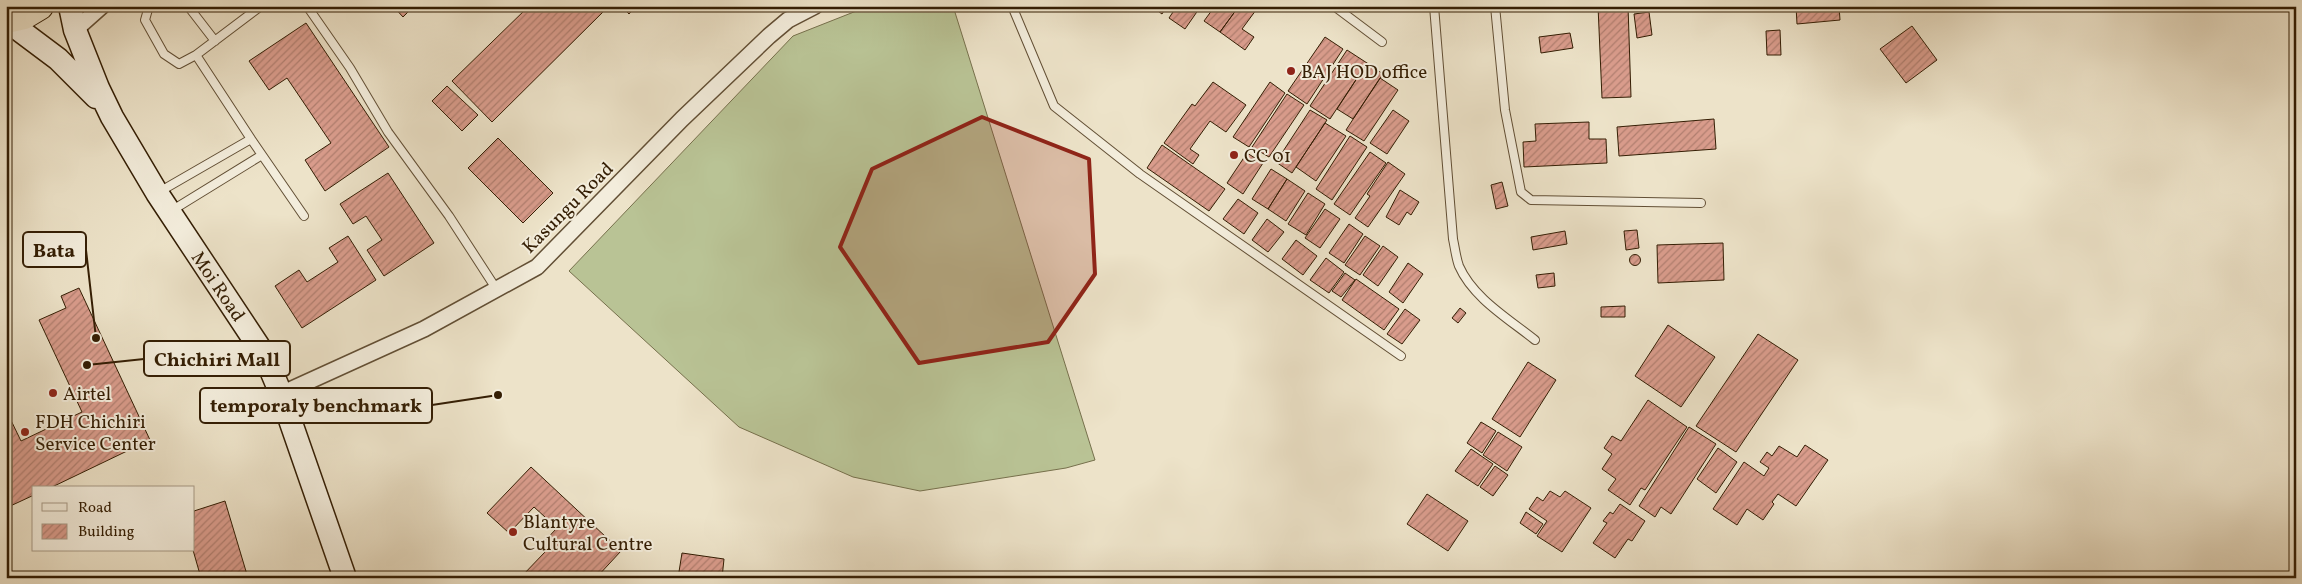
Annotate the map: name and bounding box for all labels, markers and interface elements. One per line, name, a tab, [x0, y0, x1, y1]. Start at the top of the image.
place label: BAJ HOD office	[1301, 60, 1427, 86]
marker: BAJ HOD office	[1285, 65, 1297, 77]
place label: CC 01	[1244, 144, 1291, 170]
marker: CC 01	[1228, 149, 1240, 161]
street label: Kasungu Road	[517, 157, 620, 260]
callout: Bata	[23, 232, 86, 267]
text: Bata	[33, 238, 75, 266]
street label: Moi Road	[184, 247, 250, 327]
callout: Chichiri Mall	[144, 341, 290, 376]
text: Chichiri Mall	[154, 347, 280, 375]
place label: Airtel	[63, 382, 112, 408]
marker: Airtel	[47, 387, 59, 399]
callout: temporaly benchmark	[200, 388, 432, 423]
text: temporaly benchmark	[210, 393, 422, 421]
place label: FDH Chichiri Service Center	[35, 410, 156, 458]
marker: FDH Chichiri Service Center	[19, 426, 31, 438]
legend	[32, 486, 195, 552]
text: Road	[78, 498, 112, 519]
place label: Blantyre Cultural Centre	[523, 510, 653, 558]
text: Building	[78, 522, 135, 543]
marker: Blantyre Cultural Centre	[507, 526, 519, 538]

